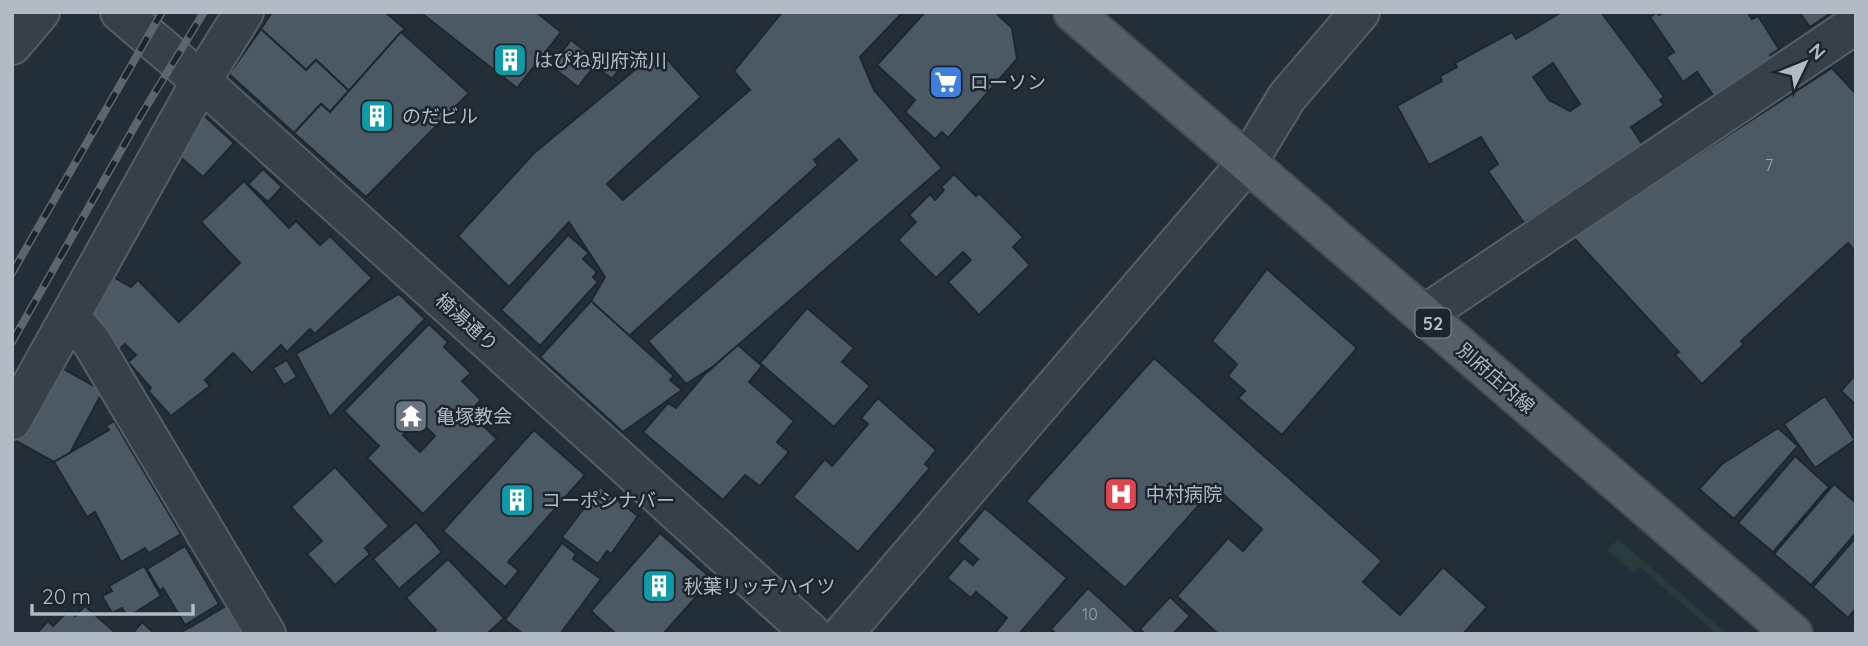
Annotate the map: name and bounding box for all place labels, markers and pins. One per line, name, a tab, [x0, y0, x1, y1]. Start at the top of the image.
building icon: はぴね別府流川	[491, 41, 529, 79]
place label: はぴね別府流川	[534, 48, 667, 72]
supermarket icon: ローソン	[927, 63, 965, 101]
place label: ローソン	[970, 70, 1046, 94]
building icon: のだビル	[358, 97, 396, 135]
place label: のだビル	[402, 104, 478, 128]
temple icon: 亀塚教会	[392, 397, 430, 435]
place label: 亀塚教会	[436, 404, 512, 428]
hospital icon: 中村病院	[1102, 475, 1140, 513]
building icon: コーポシナバー	[498, 481, 536, 519]
place label: 中村病院	[1146, 482, 1222, 506]
place label: コーポシナバー	[542, 488, 675, 512]
building icon: 秋葉リッチハイツ	[640, 567, 678, 605]
place label: 秋葉リッチハイツ	[684, 574, 836, 598]

